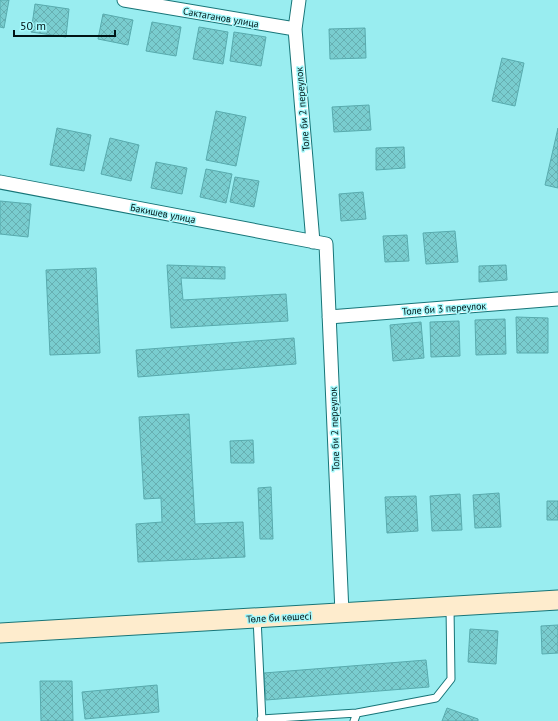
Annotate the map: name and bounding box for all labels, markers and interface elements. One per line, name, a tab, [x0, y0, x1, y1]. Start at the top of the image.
street label: Сактаганов улица	[182, 4, 260, 31]
scale bar	[14, 12, 115, 38]
text: 50 m	[20, 18, 46, 33]
street label: Толе би 2 переулок	[292, 66, 313, 152]
street label: Бакишев улица	[129, 201, 197, 226]
street label: Толе би 3 переулок	[401, 299, 487, 318]
street label: Толе би 2 переулок	[327, 386, 342, 471]
street label: Төле би көшесі	[246, 609, 312, 626]

